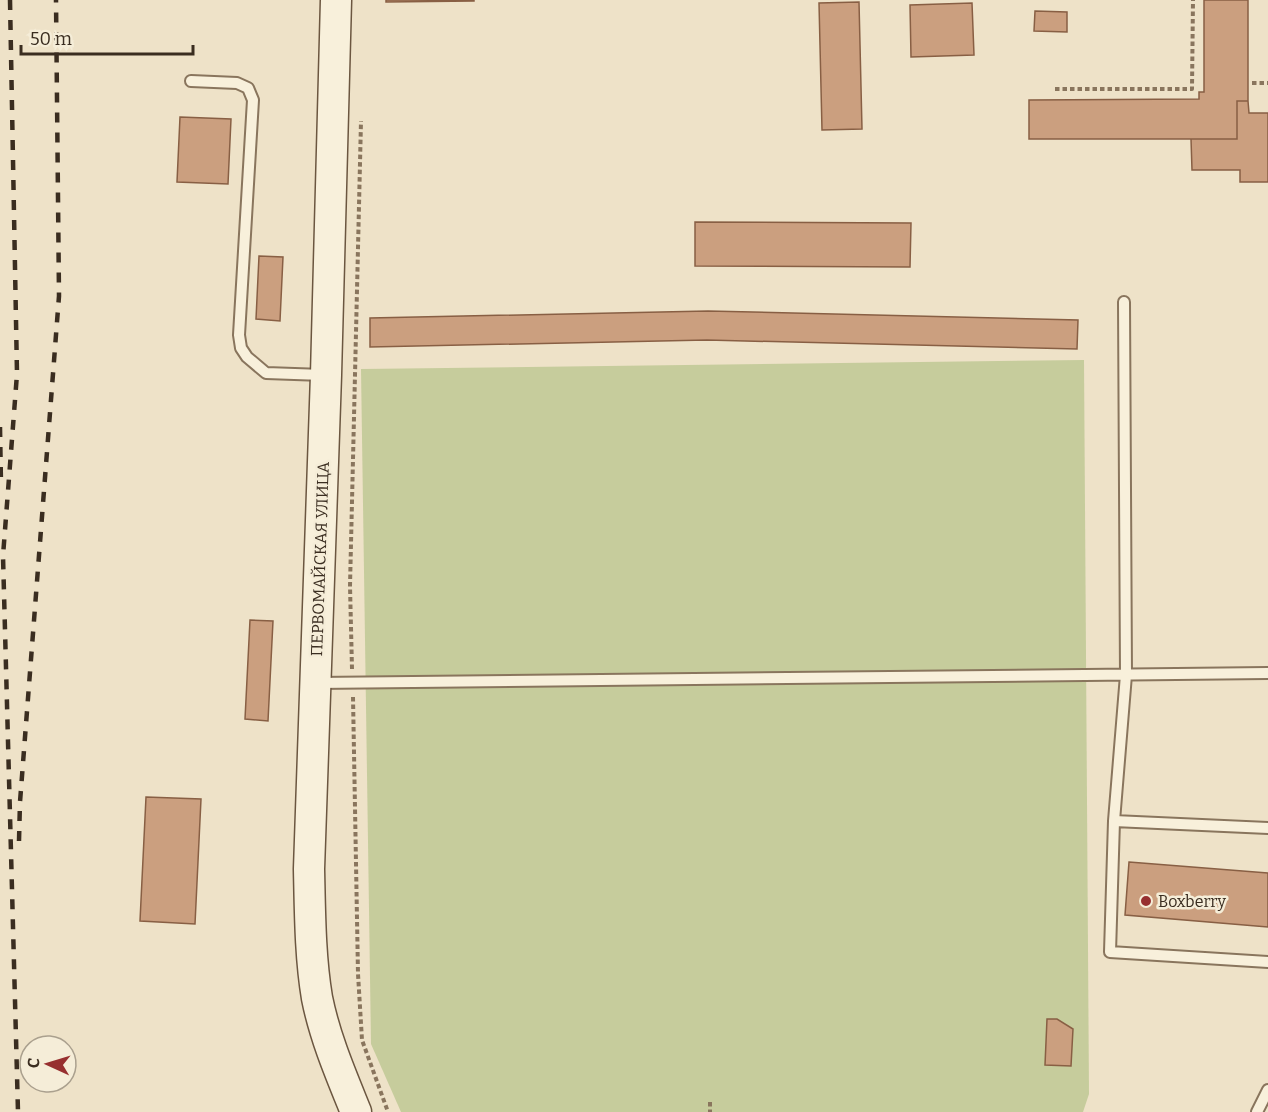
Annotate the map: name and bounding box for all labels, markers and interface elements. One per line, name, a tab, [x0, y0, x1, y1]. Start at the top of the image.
scale bar	[21, 18, 194, 56]
text: 50 m	[30, 28, 72, 50]
street label: ПЕРВОМАЙСКАЯ УЛИЦА	[306, 461, 333, 657]
place label: Boxberry	[1158, 892, 1227, 911]
marker: Boxberry	[1139, 894, 1153, 908]
north arrow	[18, 1034, 78, 1094]
text: С	[24, 1057, 43, 1069]

